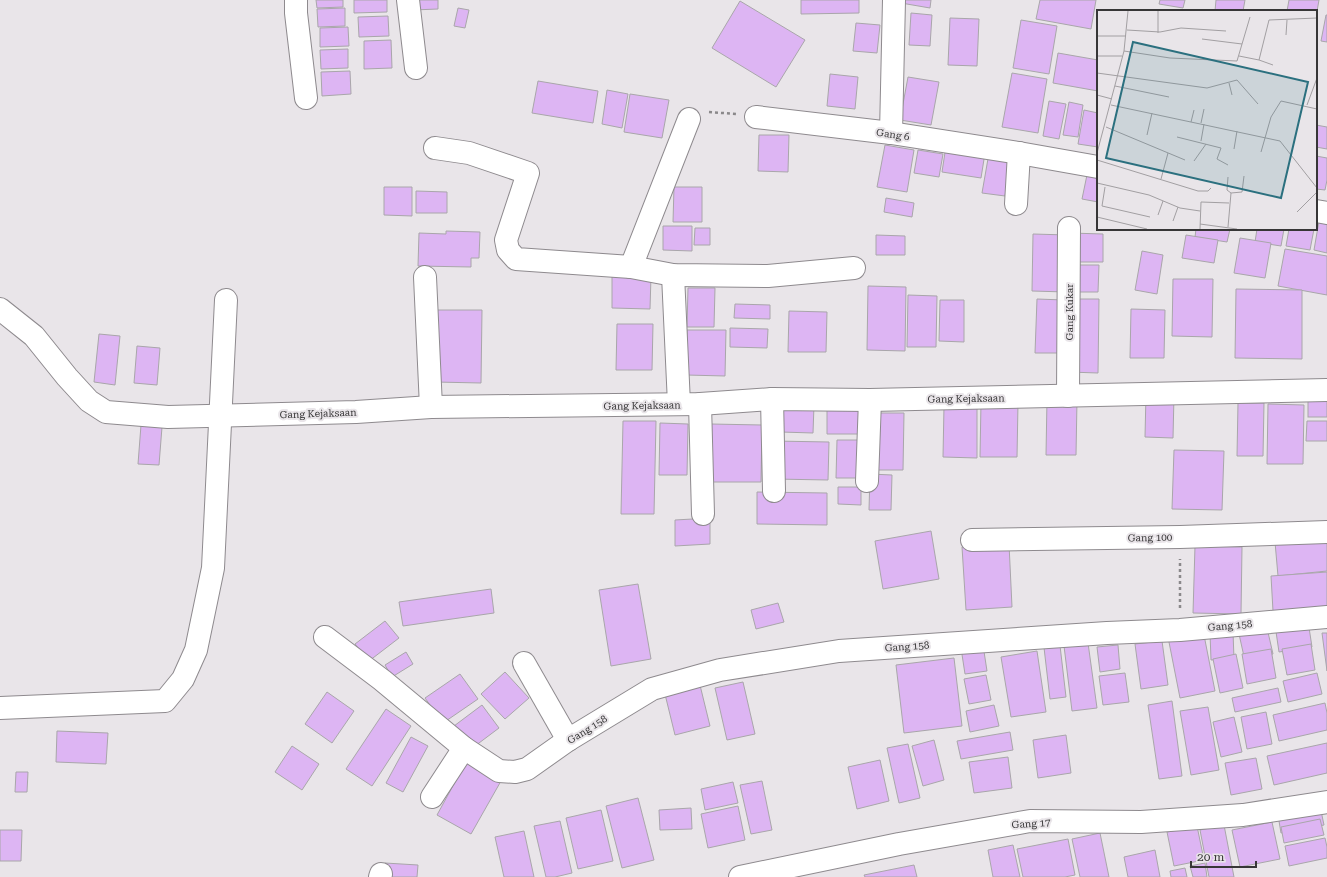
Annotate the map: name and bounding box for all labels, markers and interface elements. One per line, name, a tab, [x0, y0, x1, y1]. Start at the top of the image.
inset map	[1097, 10, 1317, 230]
street label: Gang 6	[876, 127, 911, 142]
street label: Gang Kukar	[1064, 284, 1075, 340]
street label: Gang Kejaksaan	[927, 392, 1005, 405]
street label: Gang Kejaksaan	[603, 399, 681, 412]
street label: Gang Kejaksaan	[279, 407, 357, 420]
street label: Gang 100	[1128, 532, 1173, 543]
street label: Gang 158	[1207, 618, 1253, 633]
street label: Gang 158	[884, 639, 930, 654]
street label: Gang 158	[565, 713, 610, 746]
street label: Gang 17	[1011, 817, 1051, 830]
scale bar	[1191, 843, 1256, 869]
text: 20 m	[1197, 850, 1224, 864]

